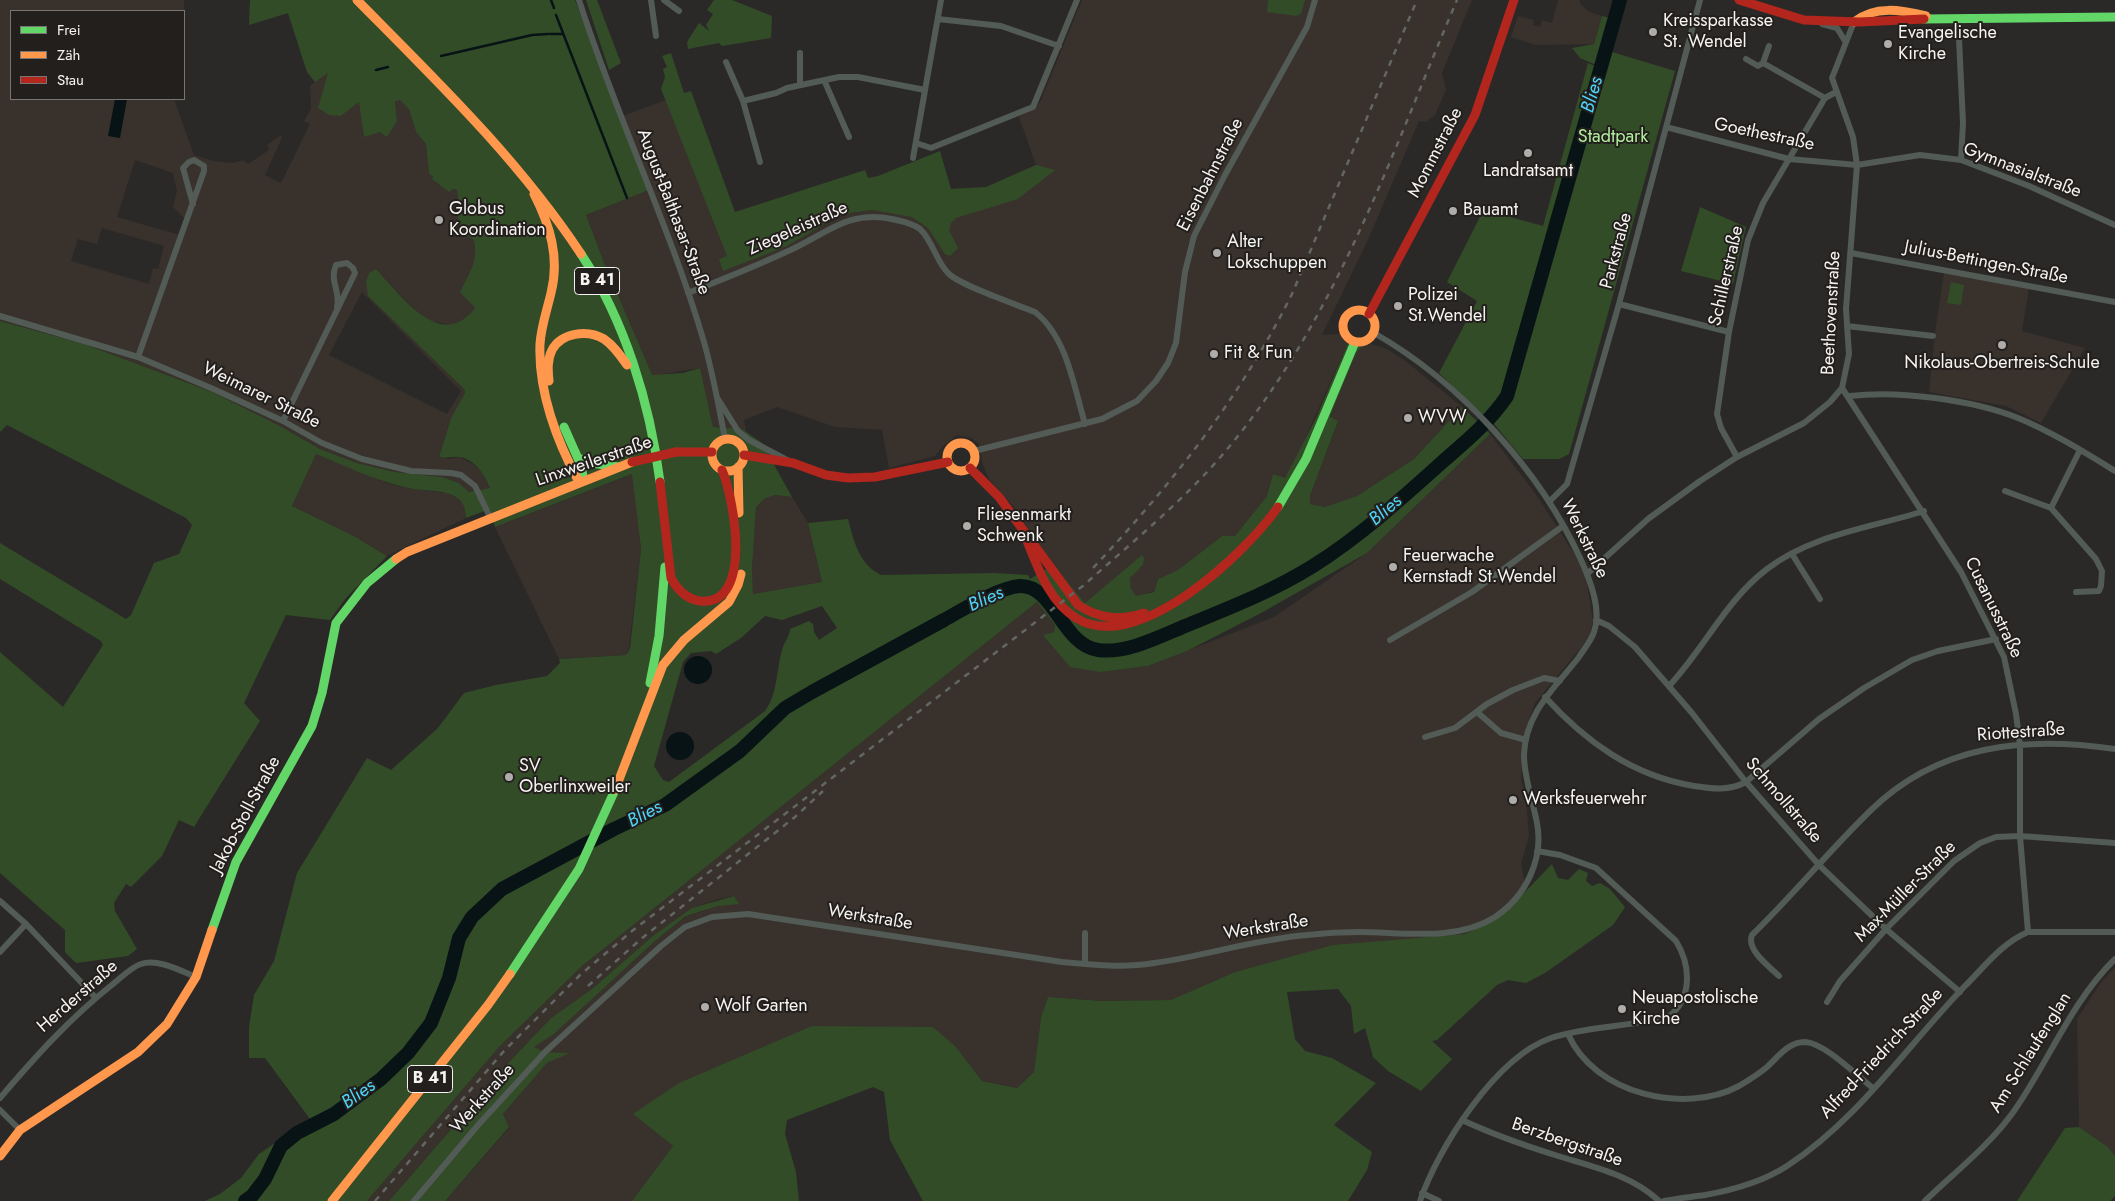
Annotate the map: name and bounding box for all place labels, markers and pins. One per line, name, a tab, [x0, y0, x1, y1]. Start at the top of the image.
place label: Kreissparkasse St. Wendel	[1663, 11, 1773, 54]
place label: Evangelische Kirche	[1898, 23, 1997, 66]
marker: Kreissparkasse St. Wendel	[1647, 26, 1659, 38]
marker: Evangelische Kirche	[1882, 38, 1894, 50]
marker: Landratsamt	[1522, 147, 1534, 159]
place label: Landratsamt	[1483, 161, 1573, 183]
place label: Globus Koordination	[449, 199, 546, 242]
place label: Bauamt	[1463, 200, 1518, 222]
marker: Bauamt	[1447, 205, 1459, 217]
marker: Globus Koordination	[433, 214, 445, 226]
place label: Alter Lokschuppen	[1227, 232, 1327, 274]
marker: Alter Lokschuppen	[1211, 247, 1223, 259]
place label: Polizei St.Wendel	[1408, 285, 1486, 328]
marker: Polizei St.Wendel	[1392, 300, 1404, 312]
marker: Nikolaus-Obertreis-Schule	[1996, 339, 2008, 351]
place label: Fit & Fun	[1224, 343, 1292, 365]
marker: Fit & Fun	[1208, 348, 1220, 360]
place label: Nikolaus-Obertreis-Schule	[1904, 353, 2100, 375]
place label: WVW	[1418, 407, 1467, 429]
marker: WVW	[1402, 412, 1414, 424]
place label: Fliesenmarkt Schwenk	[977, 505, 1071, 548]
marker: Fliesenmarkt Schwenk	[961, 520, 973, 532]
place label: Feuerwache Kernstadt St.Wendel	[1403, 546, 1556, 588]
marker: Feuerwache Kernstadt St.Wendel	[1387, 561, 1399, 573]
place label: SV Oberlinxweiler	[519, 756, 631, 799]
marker: SV Oberlinxweiler	[503, 771, 515, 783]
place label: Werksfeuerwehr	[1523, 789, 1647, 811]
marker: Werksfeuerwehr	[1507, 794, 1519, 806]
place label: Neuapostolische Kirche	[1632, 988, 1758, 1030]
place label: Wolf Garten	[715, 996, 808, 1018]
marker: Wolf Garten	[699, 1001, 711, 1013]
marker: Neuapostolische Kirche	[1616, 1003, 1628, 1015]

